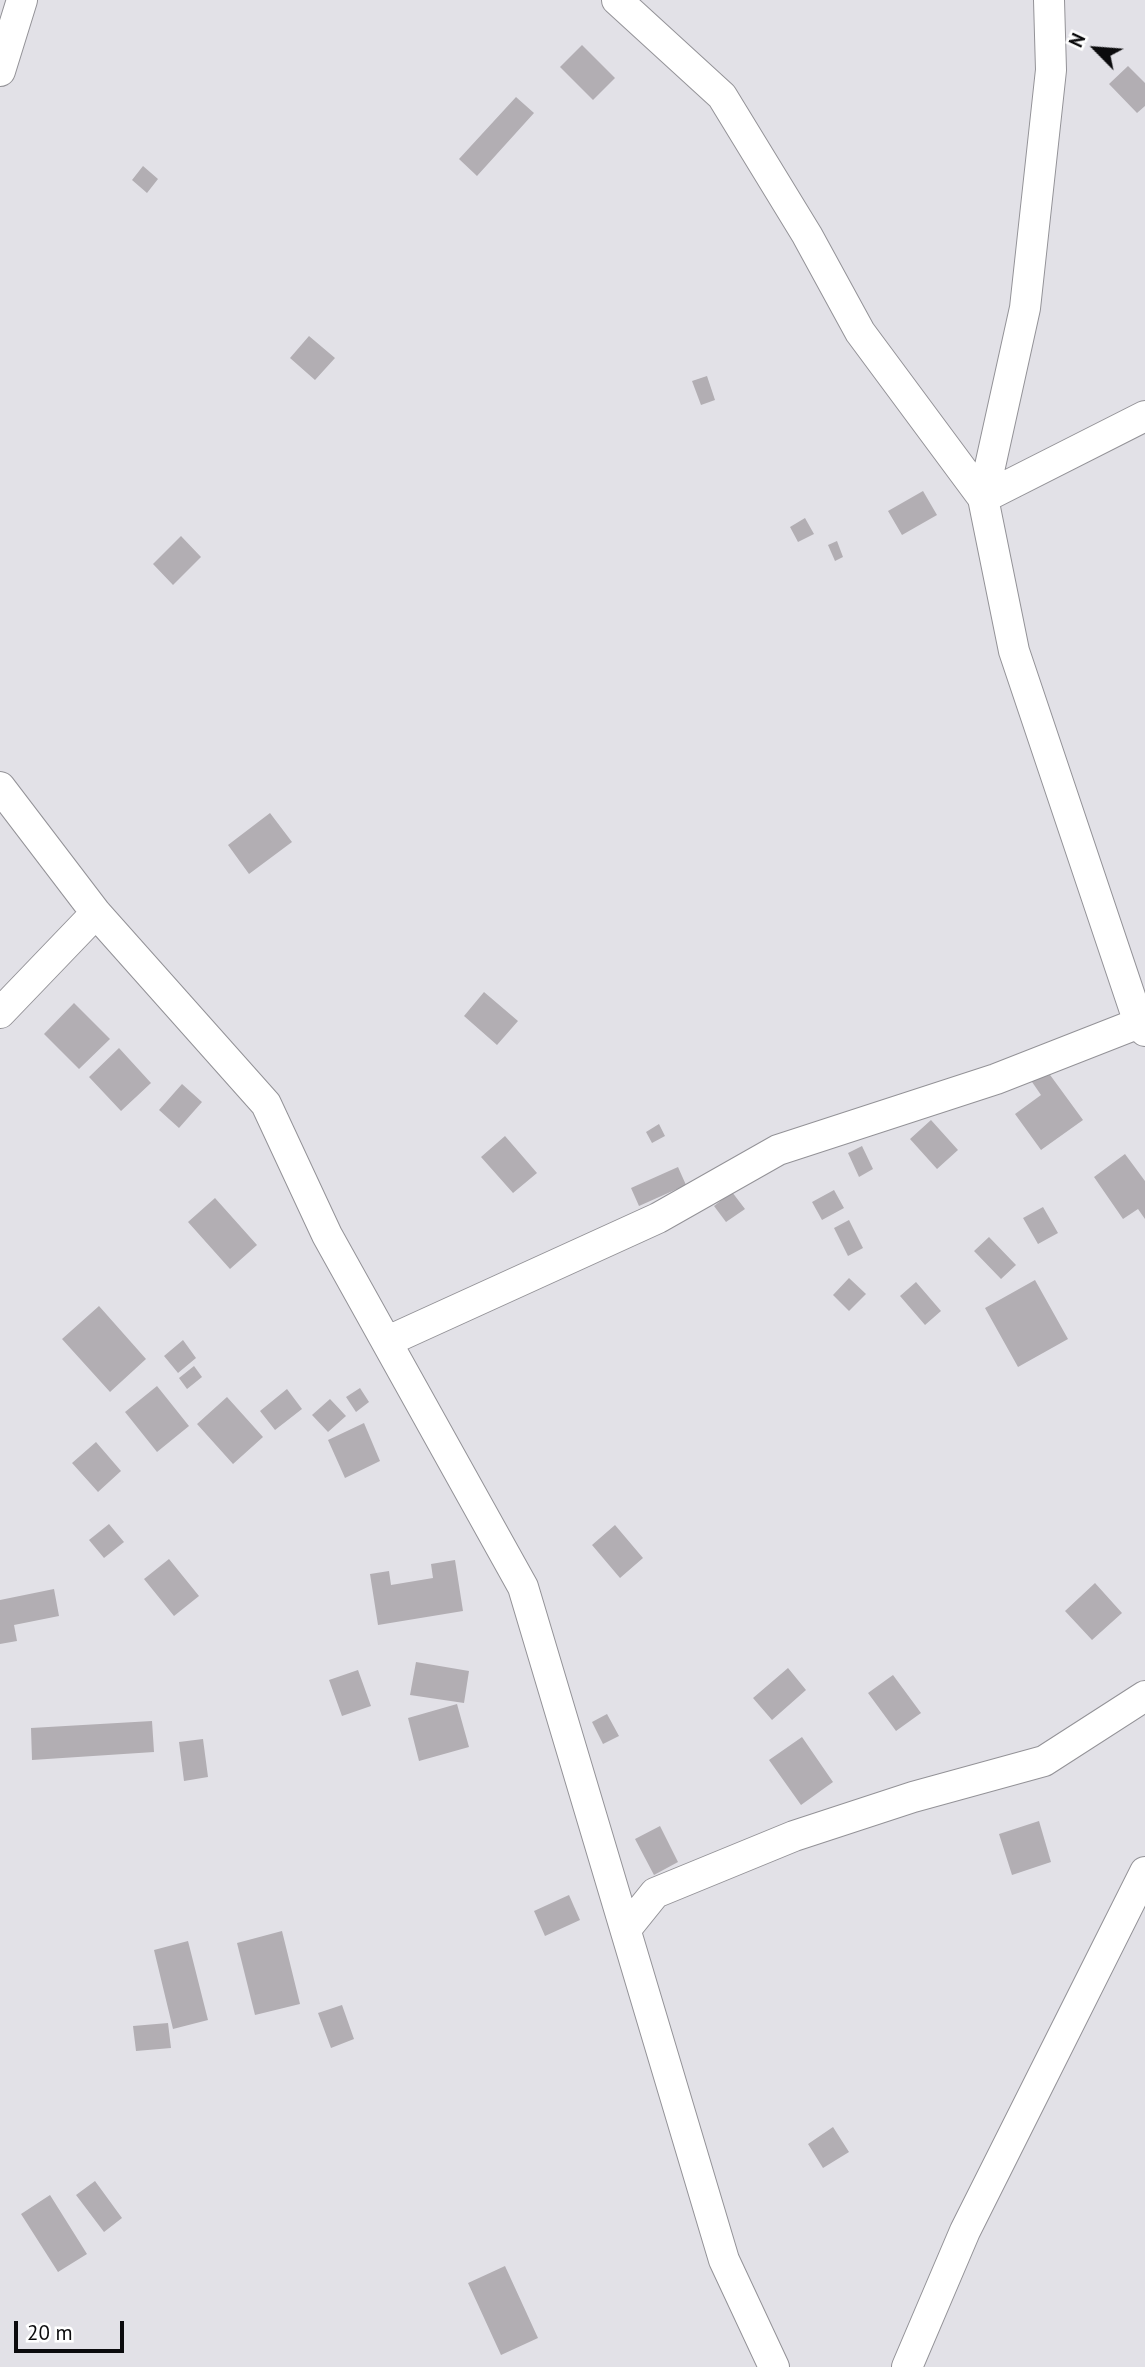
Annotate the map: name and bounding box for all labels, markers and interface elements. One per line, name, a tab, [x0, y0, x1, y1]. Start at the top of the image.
north arrow	[1061, 14, 1131, 84]
text: N	[1063, 29, 1090, 51]
scale bar	[18, 2308, 128, 2352]
text: 20 m	[27, 2319, 73, 2346]

